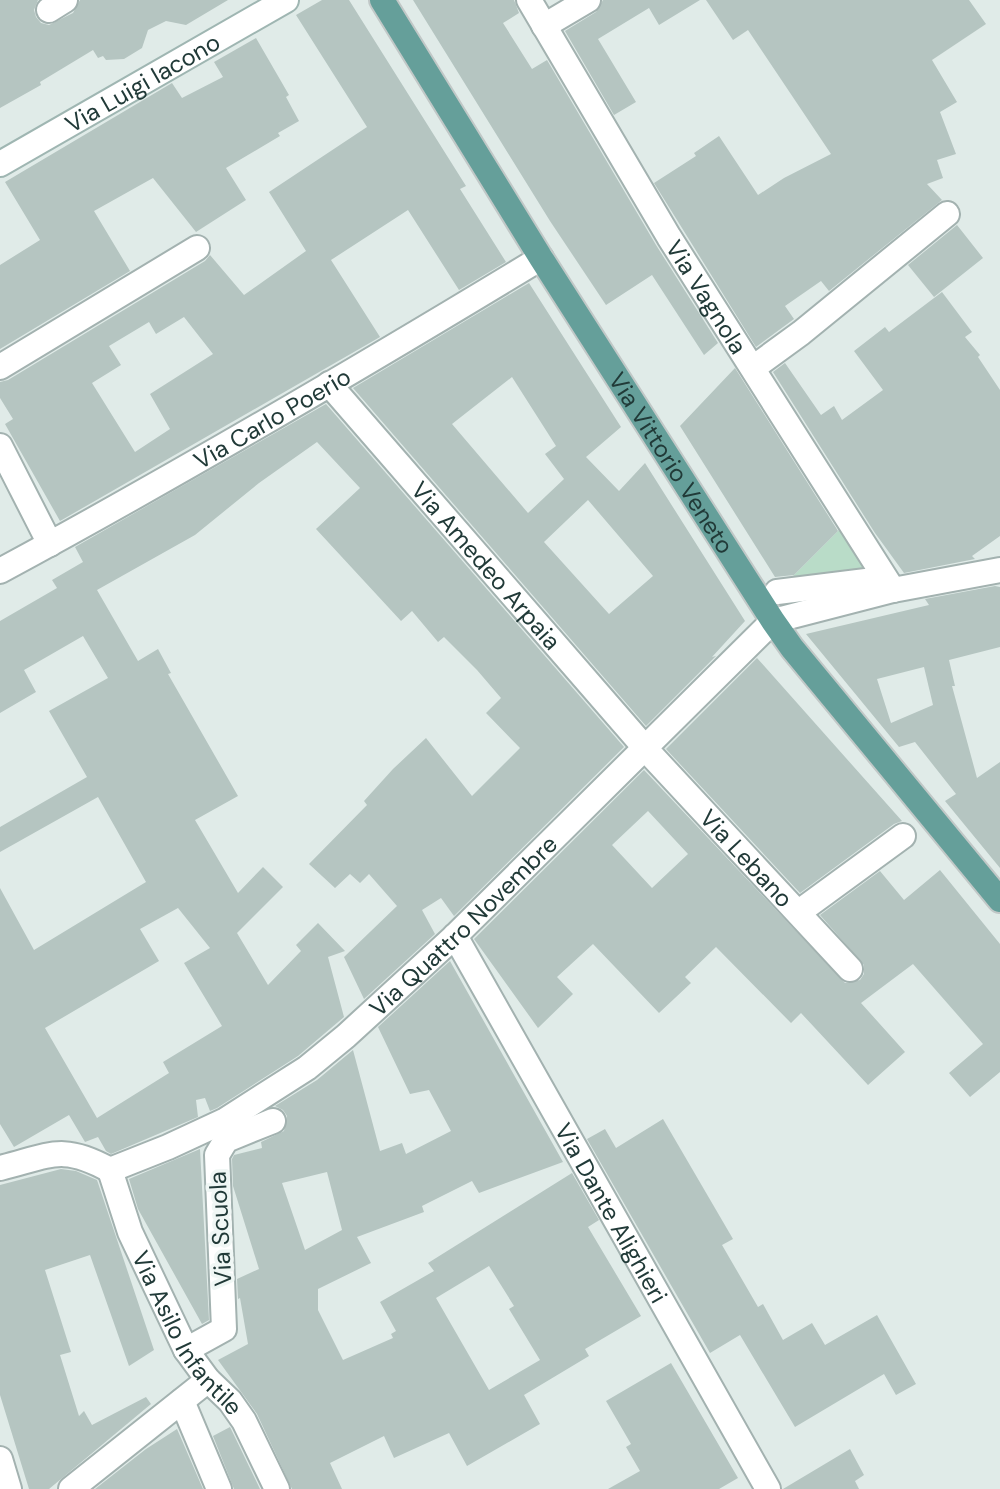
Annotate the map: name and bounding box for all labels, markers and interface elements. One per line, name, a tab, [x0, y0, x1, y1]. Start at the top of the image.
street label: Via Luigi Iacono	[59, 26, 225, 139]
street label: Via Vagnola	[659, 234, 755, 359]
street label: Via Carlo Poerio	[188, 360, 356, 476]
street label: Via Vittorio Veneto	[602, 366, 741, 559]
street label: Via Amedeo Arpaia	[405, 474, 568, 656]
street label: Via Lebano	[694, 802, 800, 914]
street label: Via Quattro Novembre	[362, 828, 564, 1023]
street label: Via Dante Alighieri	[548, 1117, 675, 1308]
street label: Via Scuola	[202, 1171, 238, 1287]
street label: Via Asilo Infantile	[126, 1245, 250, 1421]

